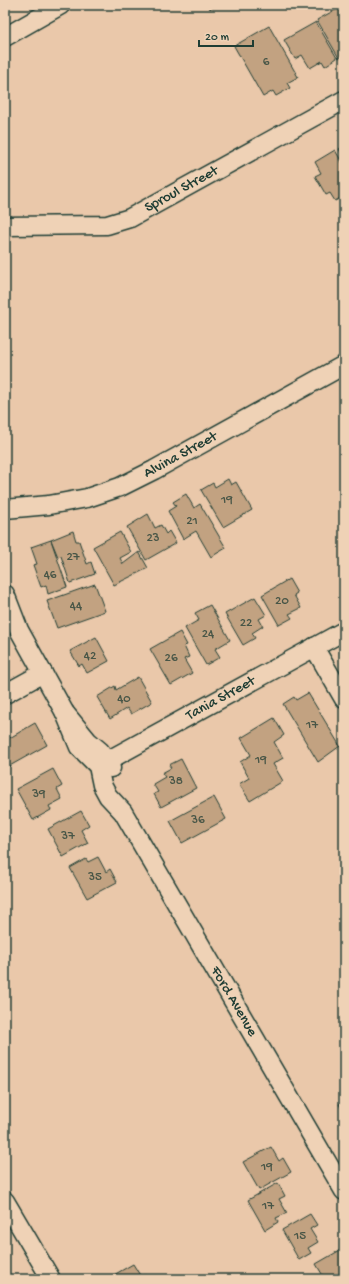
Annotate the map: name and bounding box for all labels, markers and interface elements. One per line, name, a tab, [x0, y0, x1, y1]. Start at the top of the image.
scale bar	[199, 22, 253, 48]
text: 20 m	[205, 31, 230, 45]
house number: 6	[263, 55, 270, 70]
street label: Sproul Street	[142, 161, 223, 217]
street label: Alvina Street	[141, 427, 222, 483]
house number: 19	[220, 493, 233, 508]
house number: 21	[186, 514, 198, 529]
house number: 23	[146, 531, 160, 546]
house number: 27	[66, 550, 81, 565]
house number: 46	[44, 568, 57, 583]
house number: 20	[275, 594, 289, 609]
house number: 44	[70, 599, 82, 614]
house number: 22	[240, 616, 253, 631]
house number: 24	[202, 627, 214, 642]
house number: 42	[84, 649, 97, 664]
house number: 26	[165, 651, 178, 666]
street label: Tania Street	[182, 671, 260, 725]
house number: 40	[117, 692, 131, 707]
house number: 17	[305, 718, 319, 733]
house number: 19	[254, 753, 267, 768]
house number: 38	[168, 774, 183, 789]
house number: 39	[31, 787, 46, 802]
house number: 36	[190, 813, 205, 828]
house number: 37	[60, 829, 76, 844]
house number: 35	[87, 870, 102, 885]
street label: Ford Avenue	[206, 962, 261, 1040]
house number: 19	[260, 1160, 273, 1175]
house number: 17	[261, 1199, 275, 1214]
house number: 15	[293, 1229, 306, 1244]

